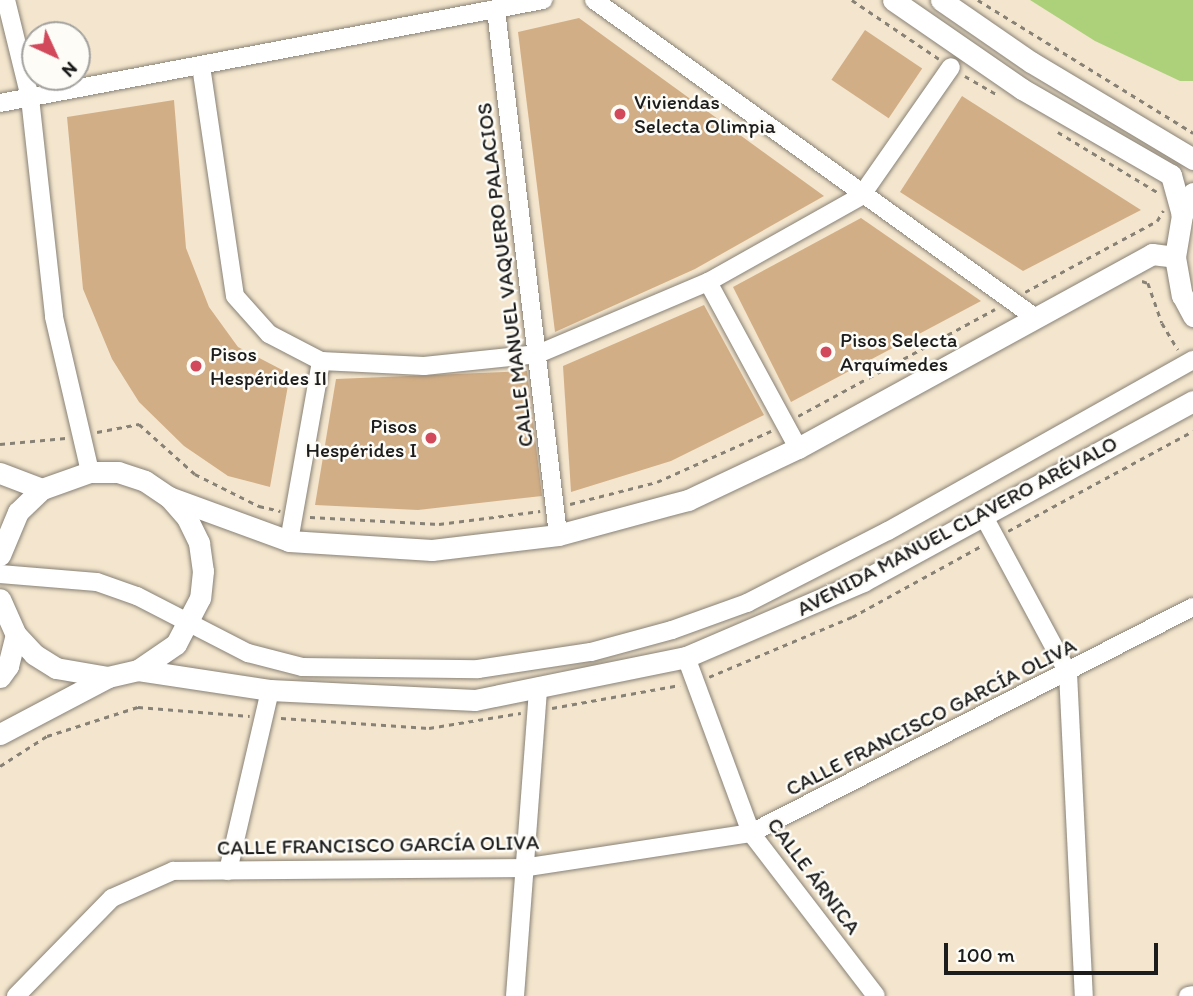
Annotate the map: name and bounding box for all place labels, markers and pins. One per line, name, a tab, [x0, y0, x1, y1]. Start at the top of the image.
place label: Viviendas Selecta Olimpia	[634, 89, 776, 139]
marker: Viviendas Selecta Olimpia	[612, 106, 628, 122]
place label: Pisos Selecta Arquímedes	[840, 327, 958, 377]
place label: Pisos Hespérides II	[210, 341, 327, 391]
marker: Pisos Selecta Arquímedes	[818, 344, 834, 360]
marker: Pisos Hespérides II	[188, 358, 204, 374]
place label: Pisos Hespérides I	[305, 413, 417, 463]
marker: Pisos Hespérides I	[423, 430, 439, 446]

